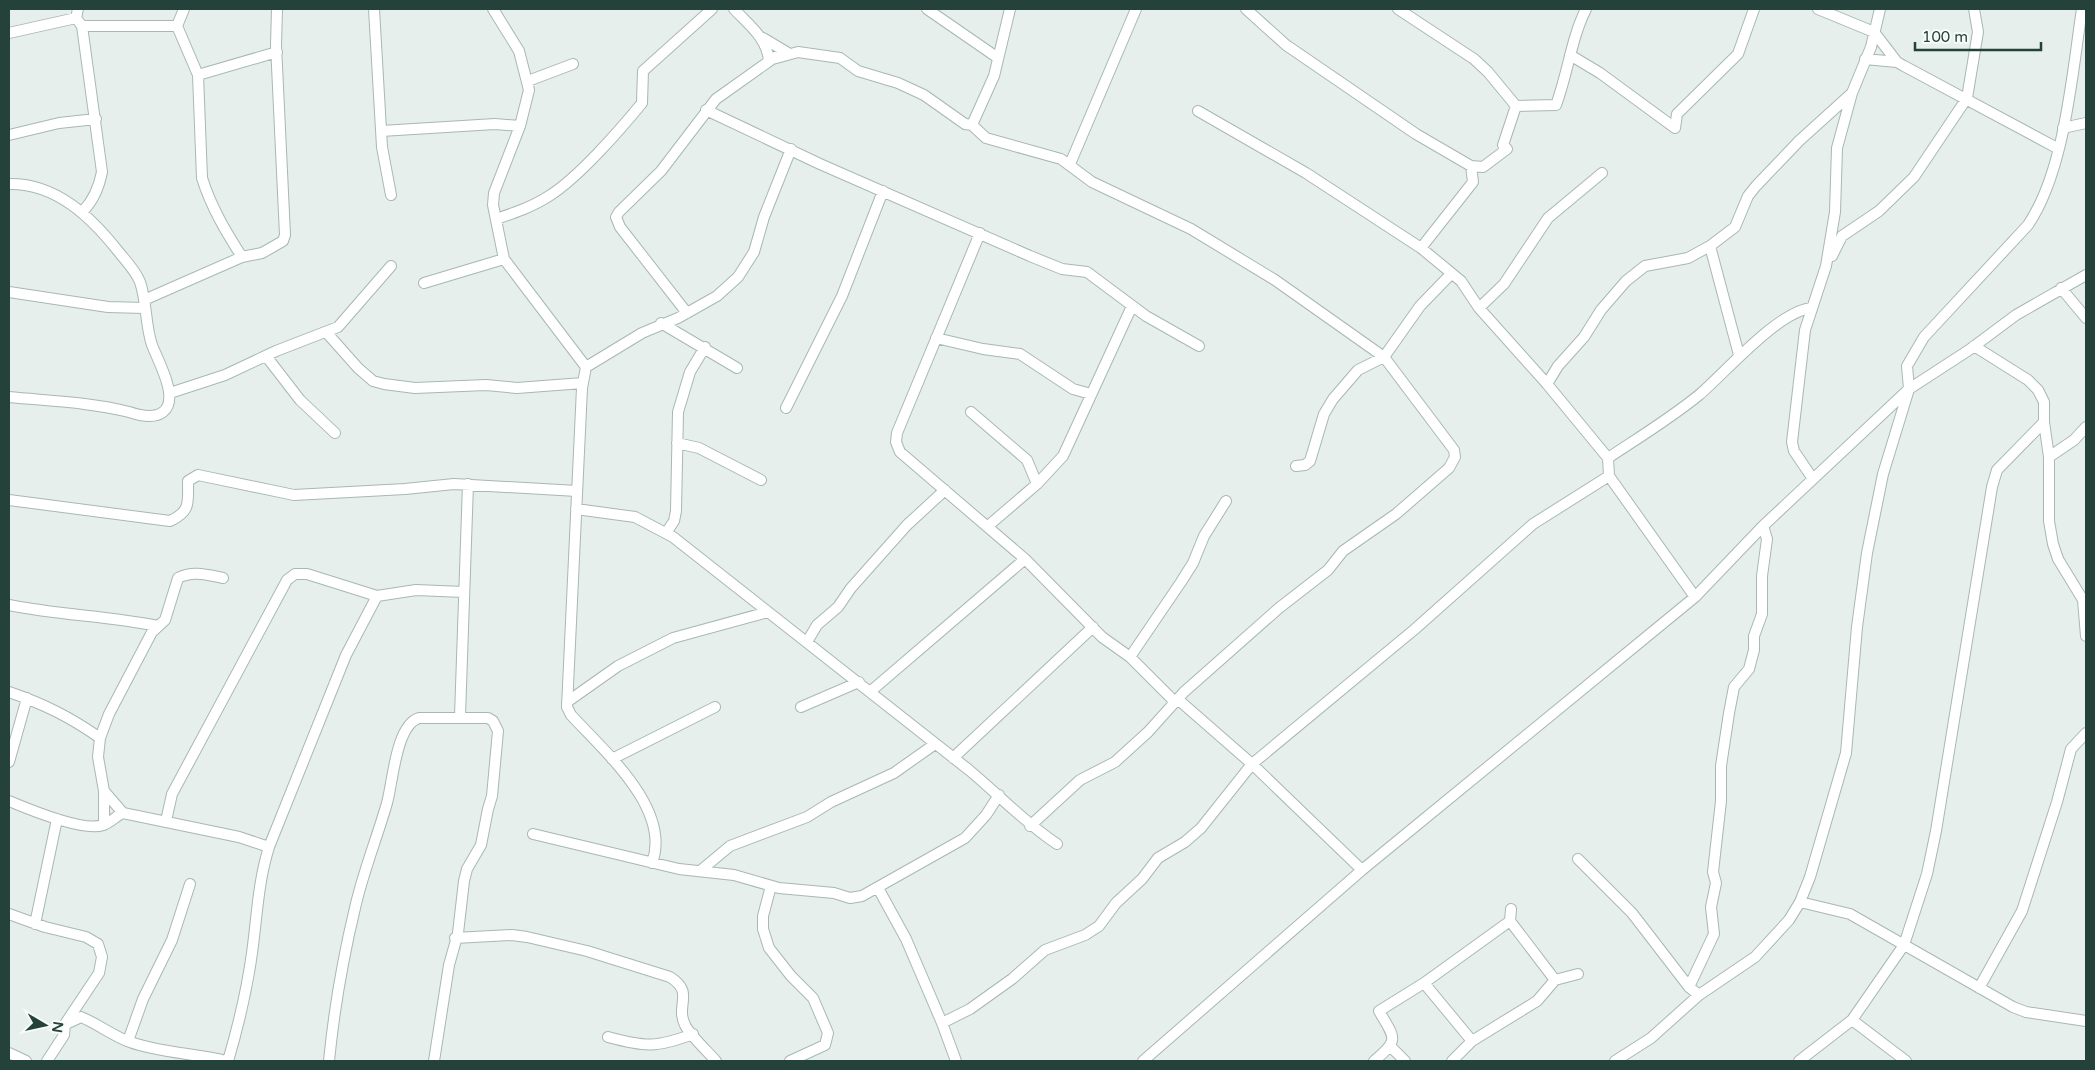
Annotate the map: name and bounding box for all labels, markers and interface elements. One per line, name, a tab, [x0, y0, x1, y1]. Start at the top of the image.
scale bar	[1915, 20, 2041, 52]
text: 100 m	[1922, 28, 1968, 46]
north arrow	[20, 1000, 70, 1050]
text: N	[48, 1020, 67, 1034]

